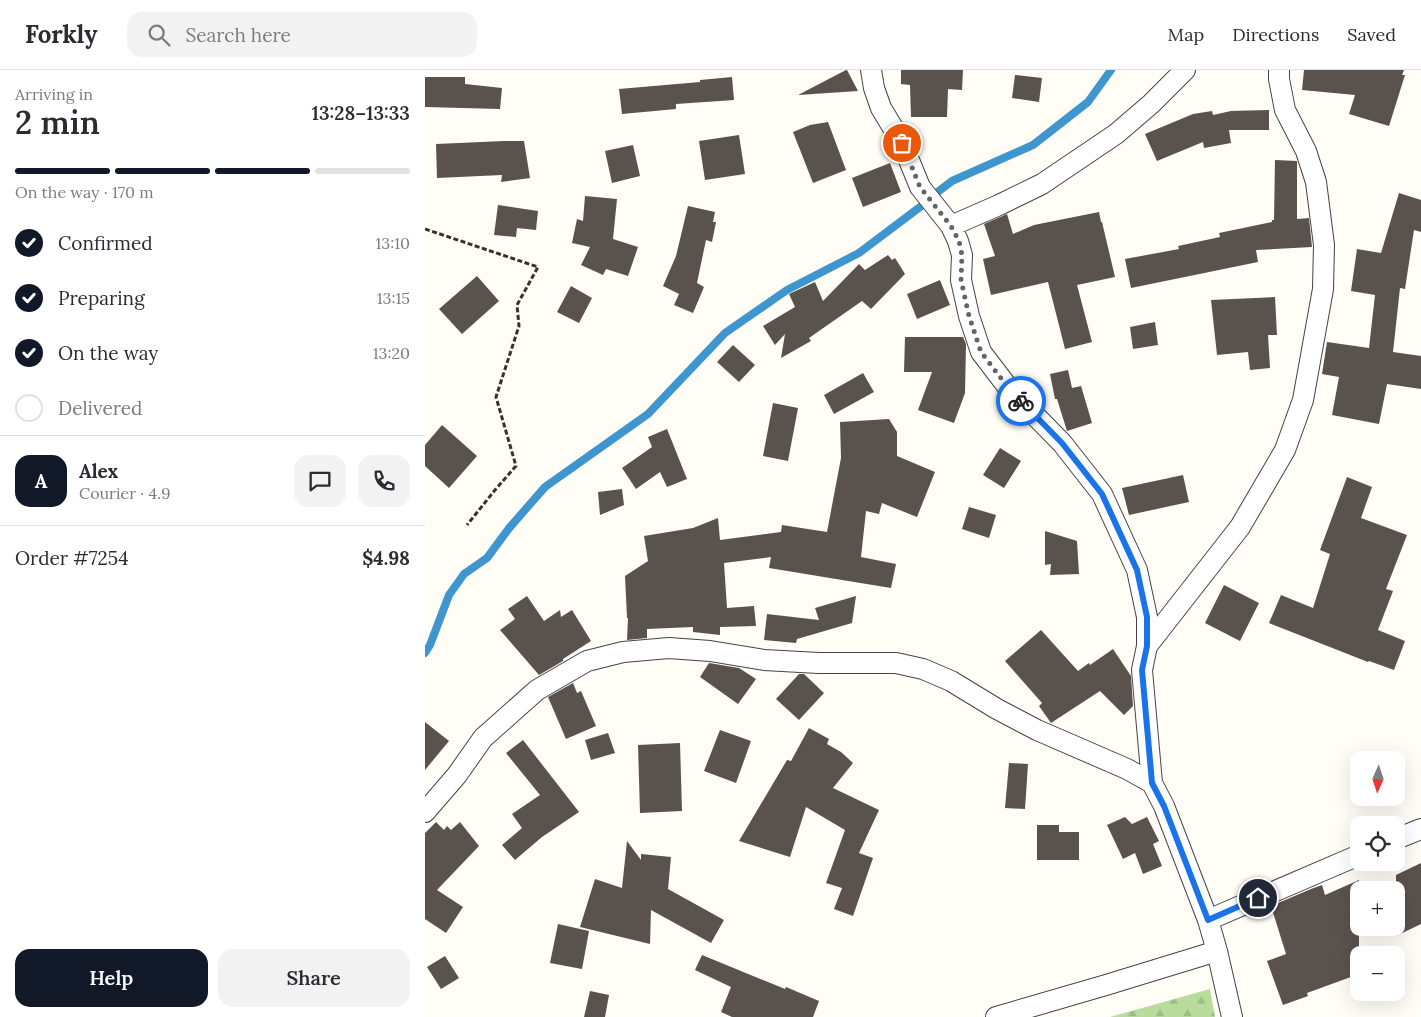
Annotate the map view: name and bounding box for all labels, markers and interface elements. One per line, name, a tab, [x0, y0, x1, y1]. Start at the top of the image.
search box	[127, 12, 477, 57]
text: Forkly	[25, 19, 97, 50]
icon: search	[145, 21, 173, 49]
text: Search here	[185, 23, 291, 47]
text: Map	[1168, 23, 1204, 46]
text: Directions	[1232, 23, 1319, 46]
text: Saved	[1347, 23, 1396, 46]
text: Arriving in	[15, 84, 93, 104]
text: 13:28–13:33	[311, 101, 410, 125]
text: 2 min	[15, 102, 100, 143]
pin	[881, 122, 923, 164]
icon: bag	[888, 129, 916, 157]
text: On the way · 170 m	[15, 182, 154, 202]
icon: check	[15, 229, 43, 257]
text: Confirmed	[58, 231, 153, 255]
text: 13:10	[376, 233, 410, 253]
icon: check	[15, 284, 43, 312]
text: Preparing	[58, 286, 145, 310]
text: 13:15	[377, 288, 410, 308]
icon: check	[15, 339, 43, 367]
text: On the way	[58, 341, 158, 365]
text: 13:20	[373, 343, 410, 363]
courier	[996, 376, 1046, 426]
icon: bike	[1007, 387, 1035, 415]
text: Delivered	[58, 396, 142, 420]
button: chat	[294, 455, 346, 507]
button: phone	[358, 455, 410, 507]
text: Alex	[79, 459, 118, 483]
text: A	[35, 469, 47, 493]
text: Courier · 4.9	[79, 483, 170, 503]
text: Order #7254	[15, 546, 128, 570]
text: $4.98	[362, 546, 410, 570]
north arrow	[1350, 751, 1405, 806]
map controls	[1350, 751, 1405, 1001]
button: locate	[1350, 816, 1405, 871]
pin	[1237, 877, 1279, 919]
button: +	[1350, 881, 1405, 936]
icon: home	[1244, 884, 1272, 912]
button: −	[1350, 946, 1405, 1001]
button: Help	[15, 949, 208, 1007]
button: Share	[218, 949, 410, 1007]

